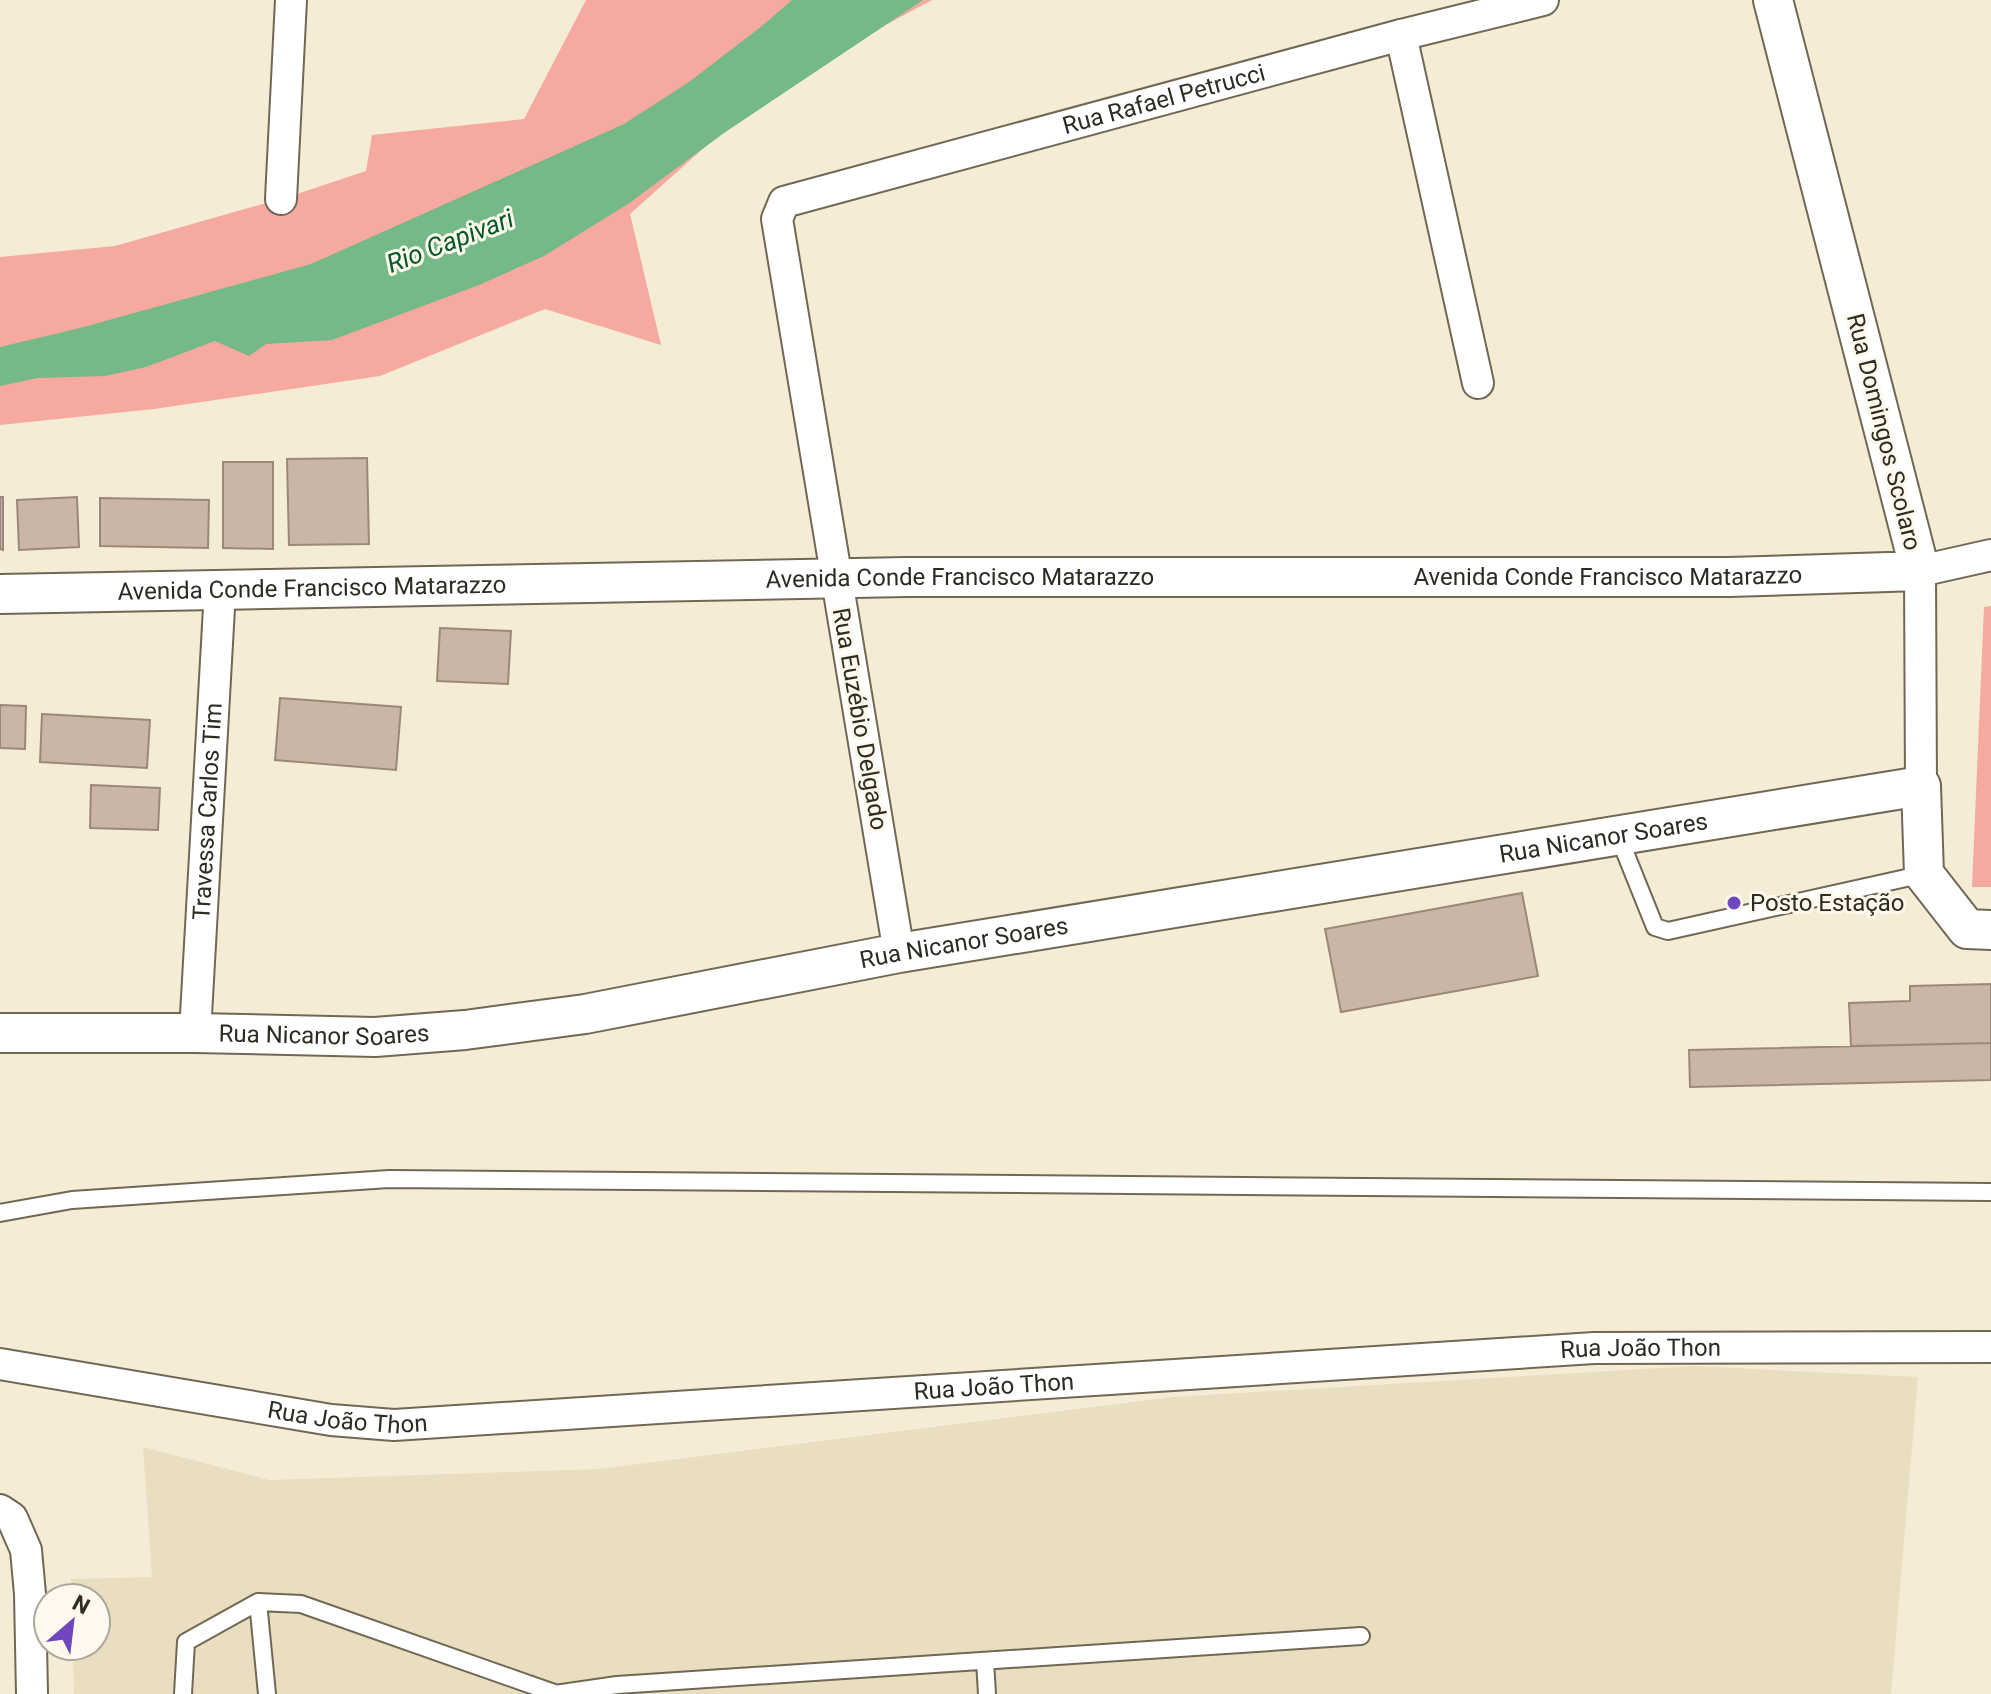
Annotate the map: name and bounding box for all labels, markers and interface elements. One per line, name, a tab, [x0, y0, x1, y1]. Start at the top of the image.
street label: Rua Rafael Petrucci	[1059, 58, 1268, 140]
water label: Rio Capivari	[382, 203, 518, 279]
street label: Rua Domingos Scolaro	[1841, 311, 1927, 553]
street label: Avenida Conde Francisco Matarazzo	[1413, 561, 1803, 591]
street label: Avenida Conde Francisco Matarazzo	[765, 563, 1154, 594]
street label: Avenida Conde Francisco Matarazzo	[117, 571, 507, 606]
street label: Rua Euzébio Delgado	[827, 606, 893, 832]
street label: Travessa Carlos Tim	[187, 702, 228, 921]
street label: Rua Nicanor Soares	[1497, 807, 1710, 869]
place label: Posto Estação	[1750, 889, 1905, 917]
marker: Posto Estação	[1725, 894, 1743, 912]
street label: Rua Nicanor Soares	[857, 912, 1070, 974]
street label: Rua Nicanor Soares	[218, 1019, 430, 1051]
street label: Rua João Thon	[1559, 1334, 1721, 1364]
street label: Rua João Thon	[913, 1367, 1075, 1406]
street label: Rua João Thon	[265, 1396, 428, 1439]
north arrow	[32, 1582, 112, 1662]
text: N	[68, 1590, 94, 1619]

